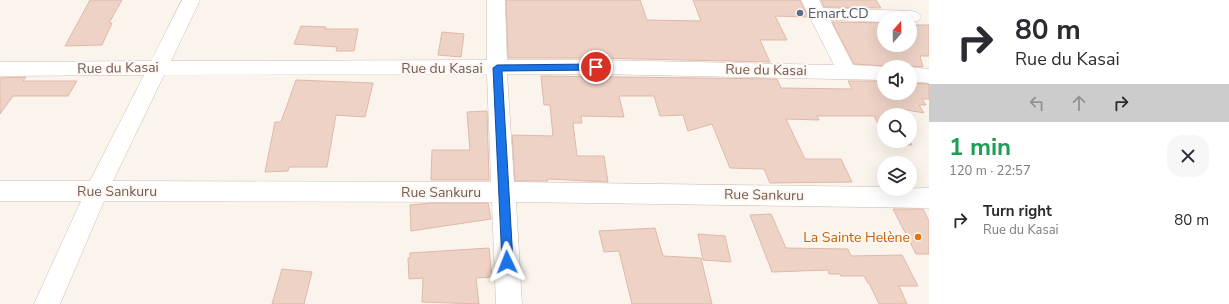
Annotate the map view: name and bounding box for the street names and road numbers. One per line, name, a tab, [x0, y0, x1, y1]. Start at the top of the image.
street label: Rue du Kasai	[77, 58, 159, 78]
street label: Rue du Kasai	[401, 59, 483, 78]
street label: Rue du Kasai	[725, 60, 807, 80]
street label: Rue Sankuru	[77, 182, 157, 201]
street label: Rue Sankuru	[401, 183, 481, 202]
street label: Rue Sankuru	[724, 185, 804, 205]

